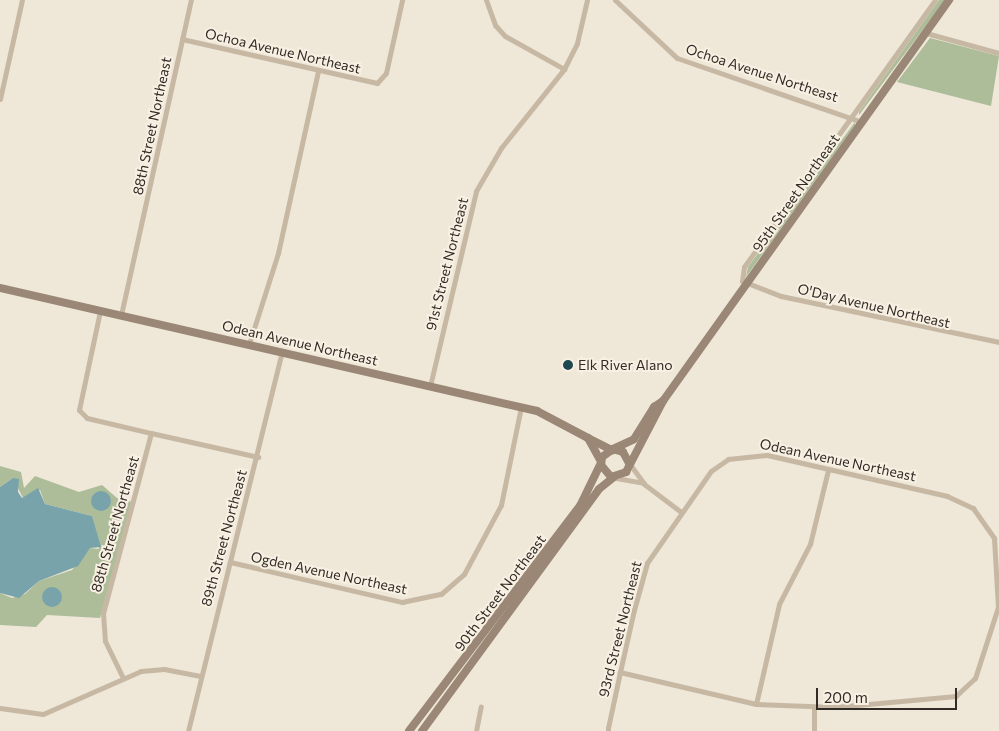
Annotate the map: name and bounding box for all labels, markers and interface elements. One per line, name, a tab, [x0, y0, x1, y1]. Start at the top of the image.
street label: Ochoa Avenue Northeast	[204, 25, 362, 77]
street label: Ochoa Avenue Northeast	[684, 40, 840, 106]
street label: 88th Street Northeast	[129, 55, 175, 197]
street label: 95th Street Northeast	[749, 131, 843, 255]
street label: 91st Street Northeast	[422, 196, 472, 332]
street label: O'Day Avenue Northeast	[796, 280, 952, 332]
street label: Odean Avenue Northeast	[220, 317, 380, 369]
place label: Elk River Alano	[578, 357, 673, 373]
marker: Elk River Alano	[562, 359, 574, 371]
street label: Odean Avenue Northeast	[758, 435, 918, 485]
street label: 88th Street Northeast	[88, 454, 142, 594]
street label: 89th Street Northeast	[198, 468, 250, 608]
street label: 90th Street Northeast	[451, 531, 549, 655]
street label: Ogden Avenue Northeast	[249, 548, 409, 598]
street label: 93rd Street Northeast	[595, 559, 645, 699]
scale bar	[819, 678, 960, 710]
text: 200 m	[824, 688, 868, 706]

